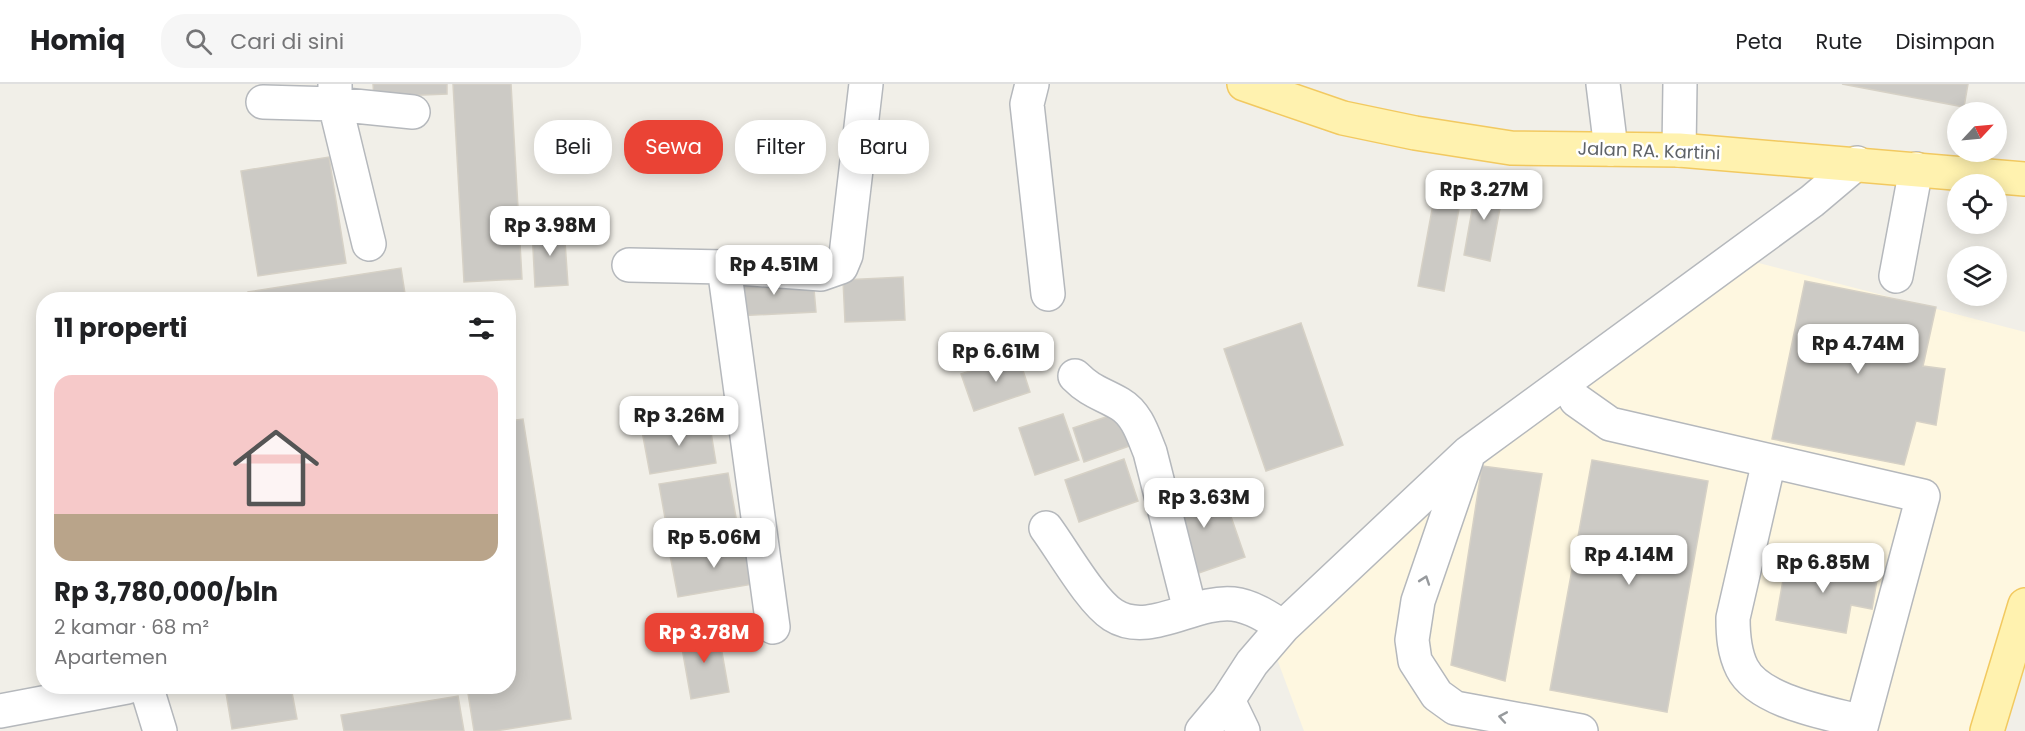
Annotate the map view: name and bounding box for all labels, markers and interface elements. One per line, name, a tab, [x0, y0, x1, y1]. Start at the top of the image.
search box	[161, 14, 581, 68]
text: Homiq	[30, 21, 125, 60]
icon: search	[182, 25, 215, 58]
text: Cari di sini	[230, 26, 344, 57]
text: Peta	[1735, 27, 1783, 56]
text: Rute	[1816, 27, 1862, 56]
text: Disimpan	[1895, 27, 1995, 56]
north arrow	[1947, 102, 2007, 162]
map controls	[1947, 102, 2007, 306]
chip: Beli	[534, 120, 612, 174]
chip: Sewa	[624, 120, 723, 174]
chip: Filter	[735, 120, 826, 174]
chip: Baru	[838, 120, 929, 174]
street label: Jalan RA. Kartini	[1577, 136, 1721, 165]
pin: Rp 3.27M	[1422, 170, 1546, 221]
button: locate	[1947, 174, 2007, 234]
text: Rp 3.27M	[1439, 175, 1529, 203]
pin: Rp 3.98M	[488, 206, 612, 257]
text: Rp 3.98M	[504, 211, 596, 239]
pin: Rp 4.51M	[712, 245, 836, 296]
button: layers	[1947, 246, 2007, 306]
text: Rp 4.51M	[730, 250, 818, 278]
text: 11 properti	[54, 310, 187, 346]
icon: filters	[465, 312, 498, 345]
pin: Rp 4.74M	[1796, 324, 1920, 375]
text: Rp 4.74M	[1812, 329, 1904, 357]
pin: Rp 6.61M	[934, 332, 1058, 383]
text: Rp 6.61M	[952, 337, 1040, 365]
pin: Rp 3.26M	[617, 396, 741, 447]
text: Rp 3.26M	[633, 401, 725, 429]
icon: home	[222, 414, 330, 522]
pin: Rp 3.63M	[1142, 478, 1266, 529]
text: Rp 3.63M	[1158, 483, 1250, 511]
pin: Rp 5.06M	[652, 518, 776, 569]
text: Rp 5.06M	[667, 523, 761, 551]
pin: Rp 4.14M	[1567, 535, 1691, 586]
text: Rp 4.14M	[1584, 540, 1674, 568]
pin: Rp 6.85M	[1761, 543, 1885, 594]
text: Rp 6.85M	[1776, 548, 1870, 576]
text: Rp 3,780,000/bln	[54, 574, 278, 610]
one-way arrow	[1418, 575, 1430, 586]
text: 2 kamar · 68 m²	[54, 613, 209, 641]
pin: Rp 3.78M	[642, 613, 766, 664]
text: Rp 3.78M	[659, 618, 749, 646]
text: Apartemen	[54, 643, 167, 671]
one-way arrow	[1499, 711, 1508, 723]

